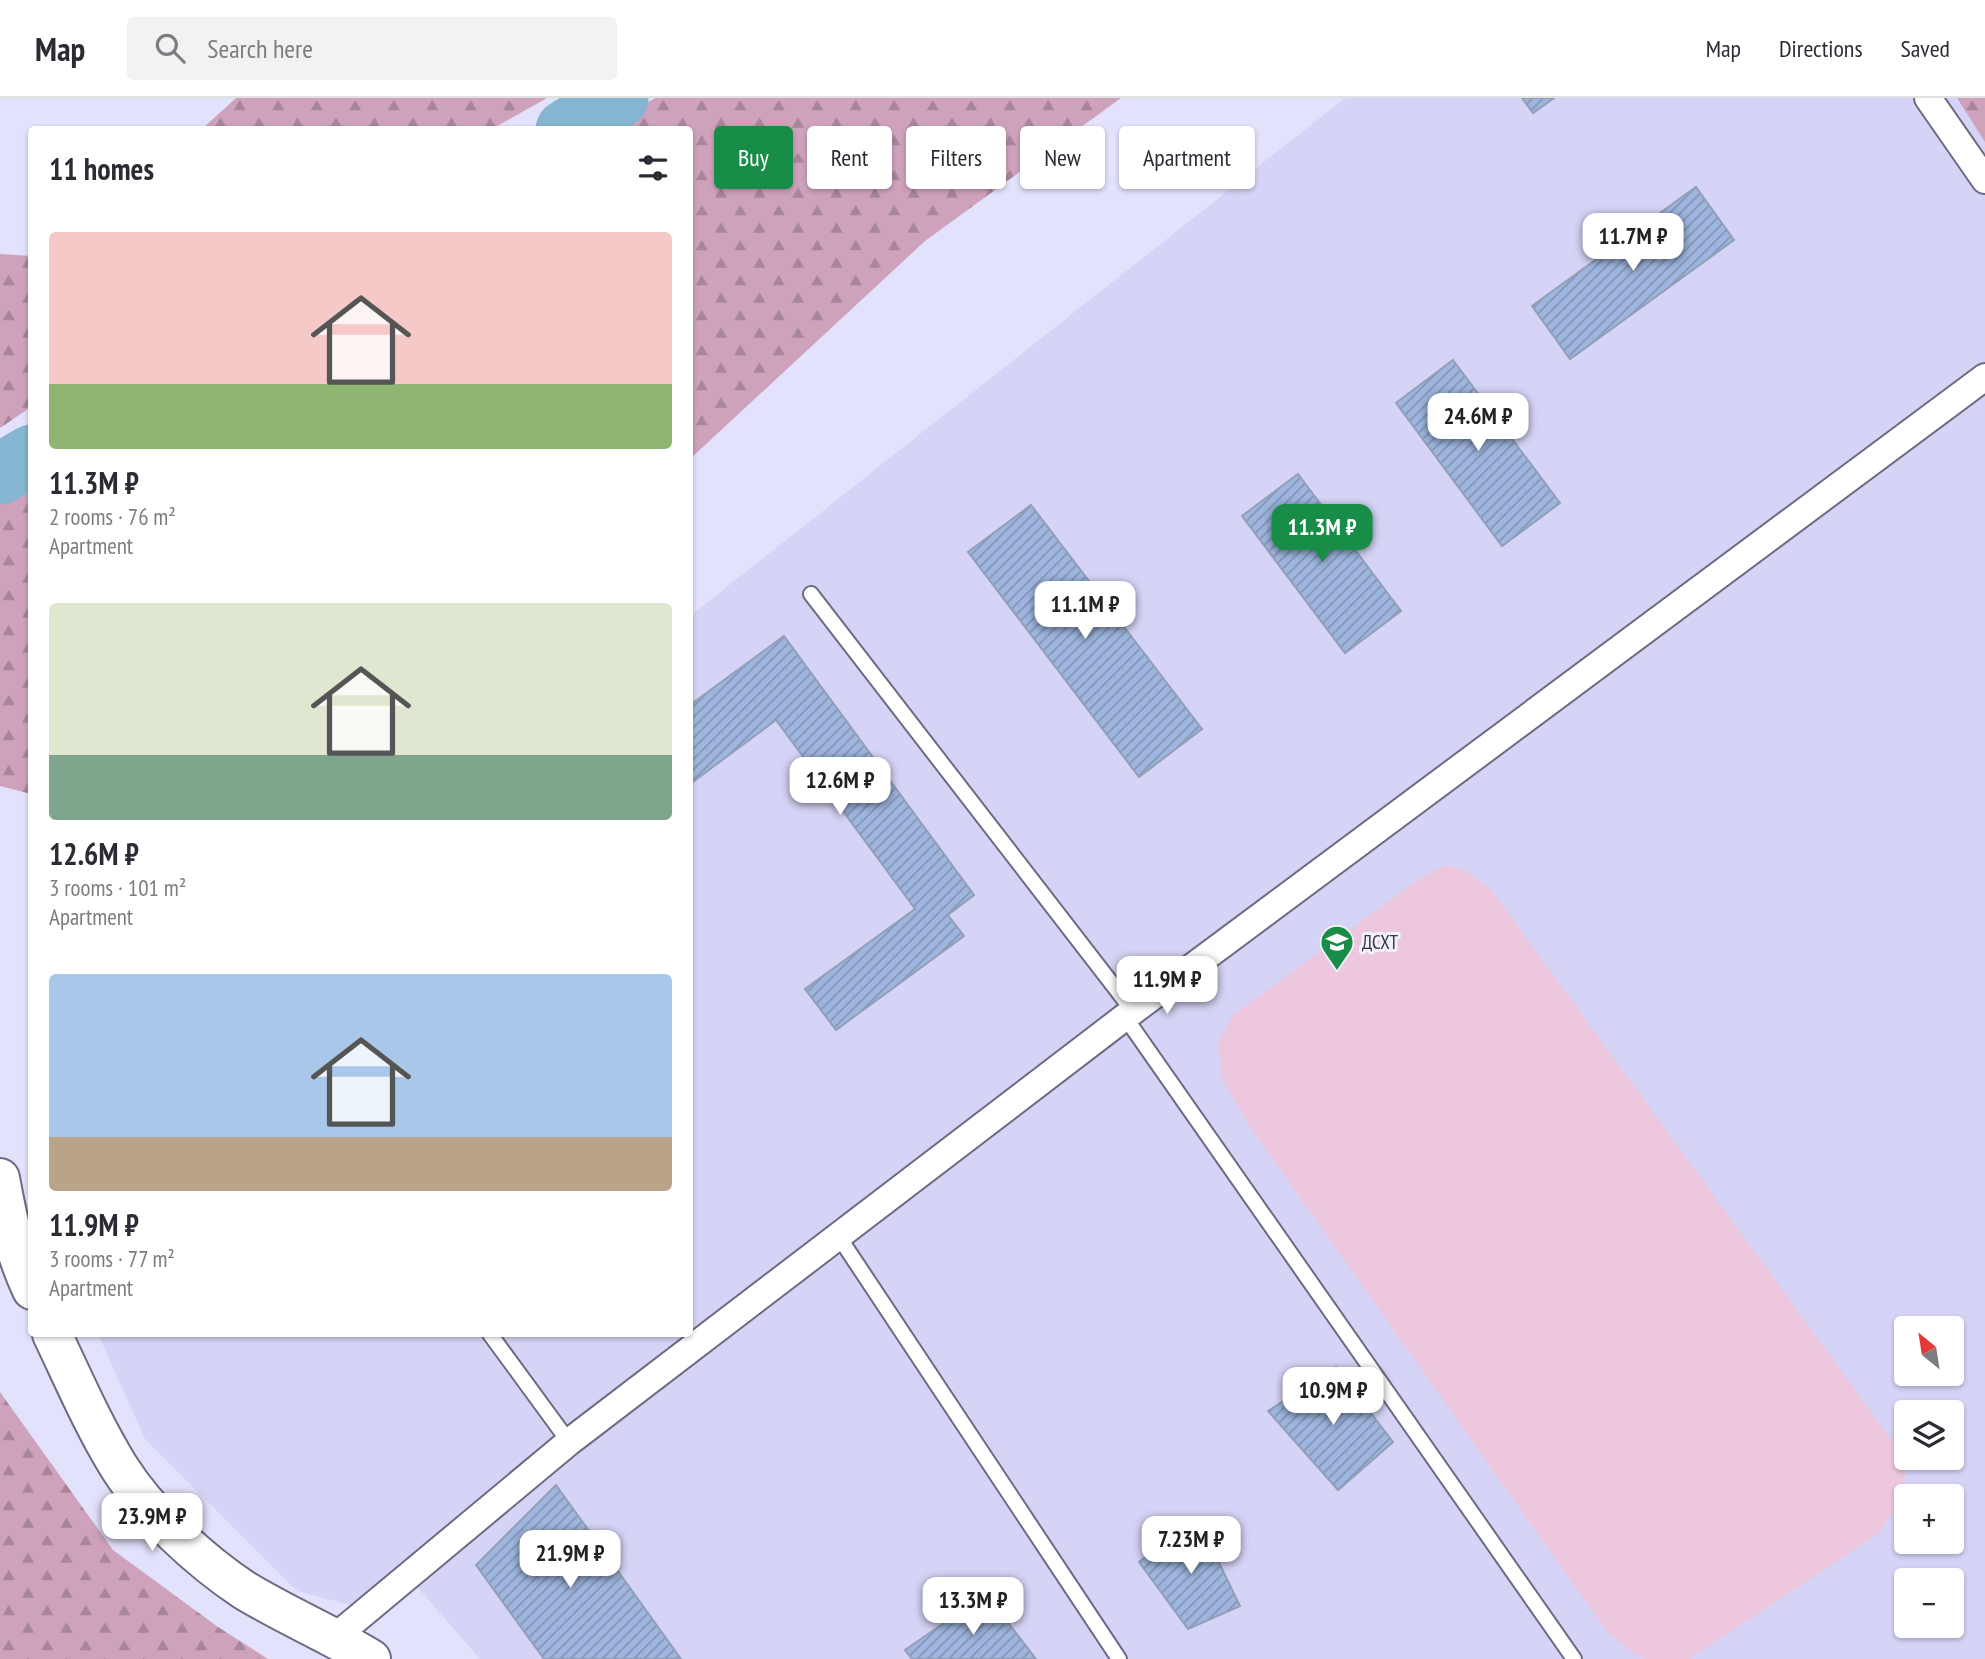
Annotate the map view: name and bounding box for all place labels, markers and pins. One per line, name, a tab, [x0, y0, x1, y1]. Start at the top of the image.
pin: 11.7M ₽	[1568, 214, 1698, 273]
pin: 24.6M ₽	[1413, 394, 1543, 453]
pin: 11.3M ₽	[1257, 504, 1387, 564]
pin: 11.1M ₽	[1020, 582, 1150, 641]
pin: 12.6M ₽	[775, 758, 905, 817]
school or university icon: ДСХТ	[1318, 923, 1356, 972]
place label: ДСХТ	[1362, 930, 1398, 954]
pin: 11.9M ₽	[1102, 956, 1232, 1016]
pin: 10.9M ₽	[1268, 1368, 1398, 1427]
pin: 23.9M ₽	[87, 1494, 217, 1553]
pin: 7.23M ₽	[1126, 1516, 1256, 1576]
pin: 21.9M ₽	[505, 1530, 635, 1590]
pin: 13.3M ₽	[908, 1578, 1038, 1637]

